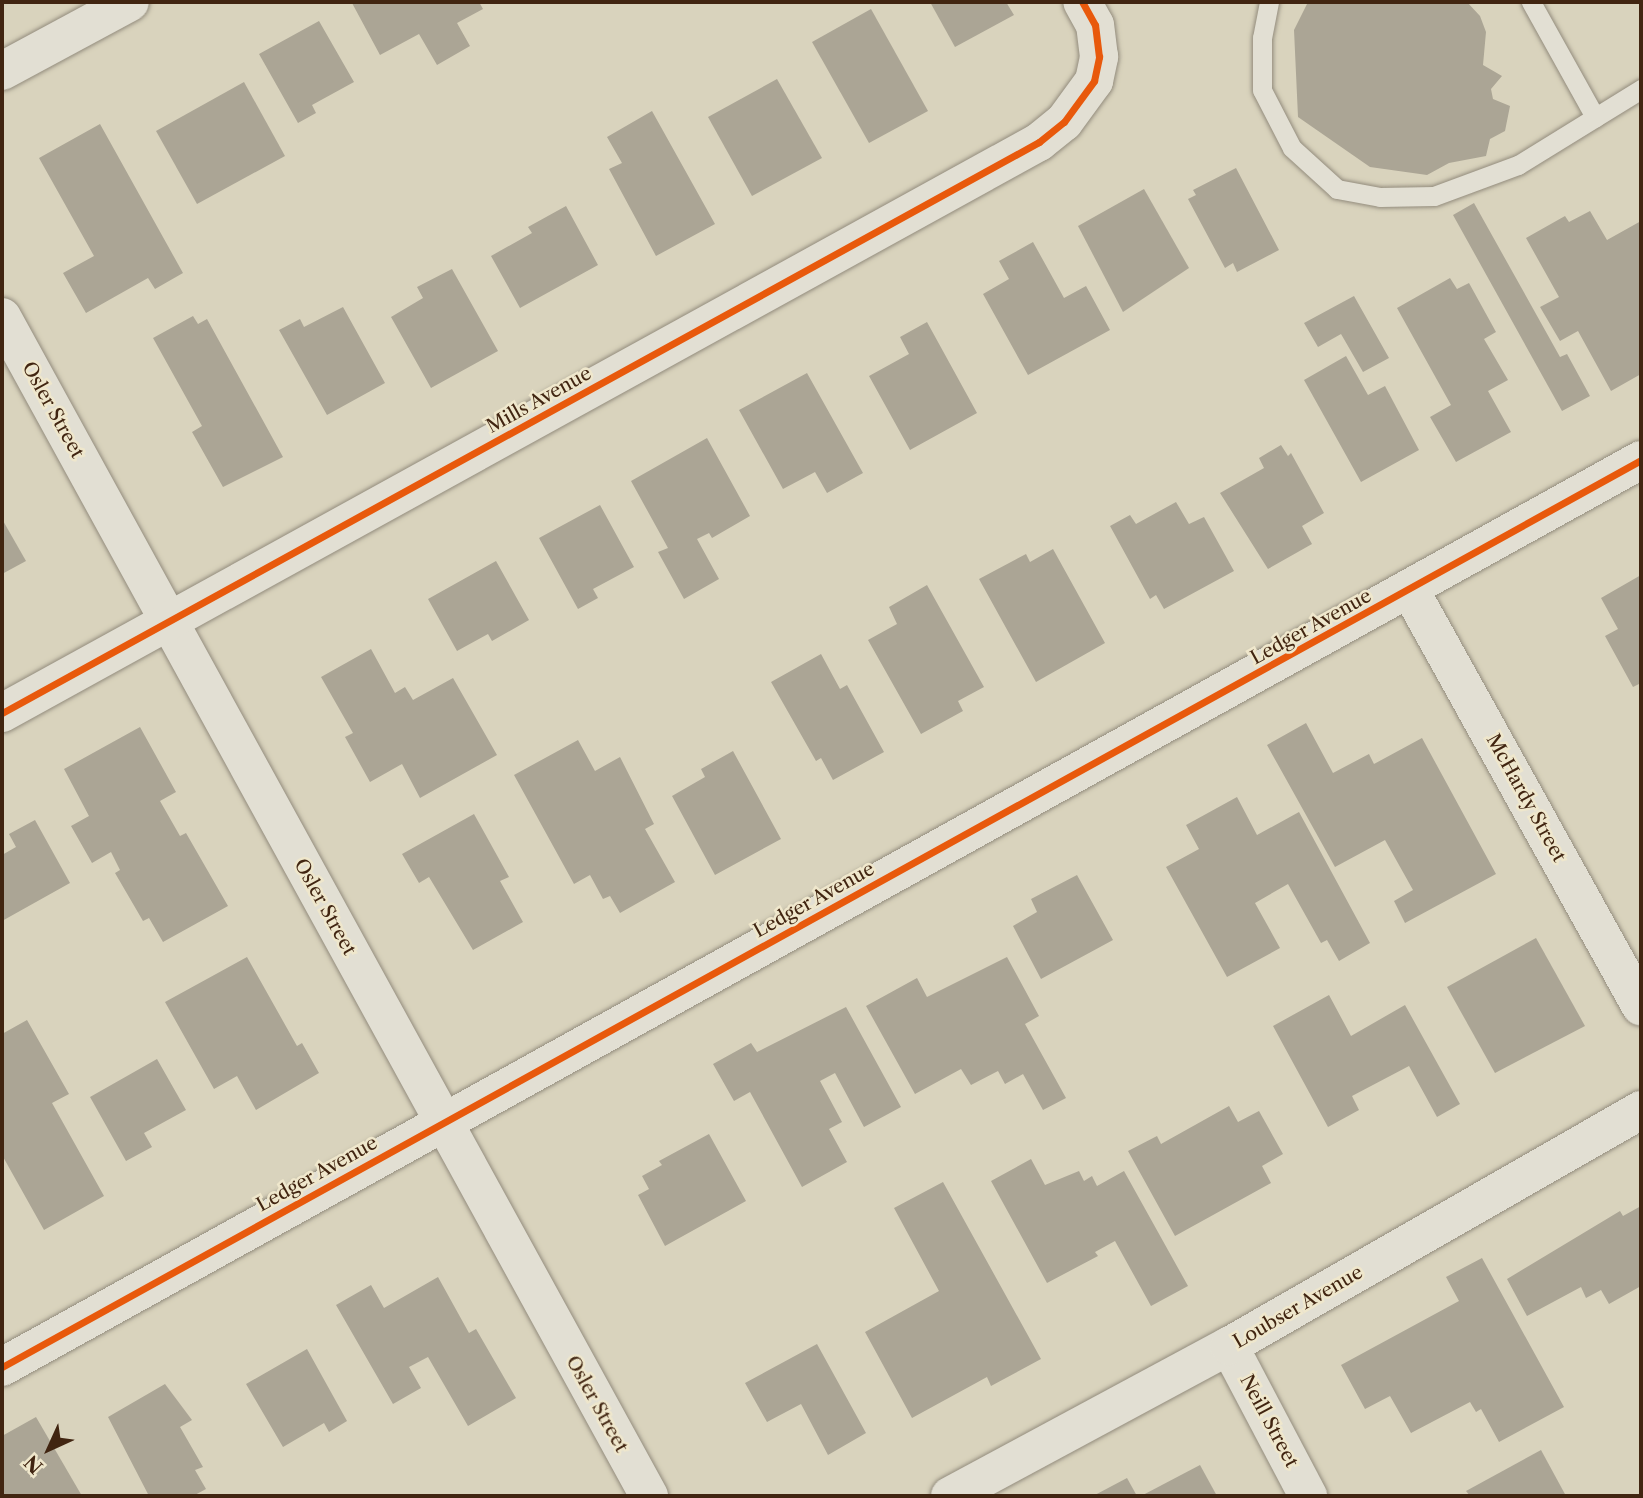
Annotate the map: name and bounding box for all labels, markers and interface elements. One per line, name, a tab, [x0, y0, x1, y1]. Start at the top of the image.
street label: Osler Street	[17, 358, 89, 462]
street label: Mills Avenue	[482, 362, 596, 438]
street label: Ledger Avenue	[1246, 584, 1376, 670]
street label: McHardy Street	[1481, 730, 1571, 866]
street label: Osler Street	[289, 855, 361, 959]
street label: Ledger Avenue	[749, 857, 879, 943]
street label: Ledger Avenue	[252, 1131, 382, 1217]
street label: Loubser Avenue	[1229, 1260, 1367, 1354]
street label: Osler Street	[561, 1352, 633, 1456]
street label: Neill Street	[1235, 1371, 1303, 1471]
north arrow	[14, 1414, 84, 1484]
text: N	[20, 1450, 48, 1478]

